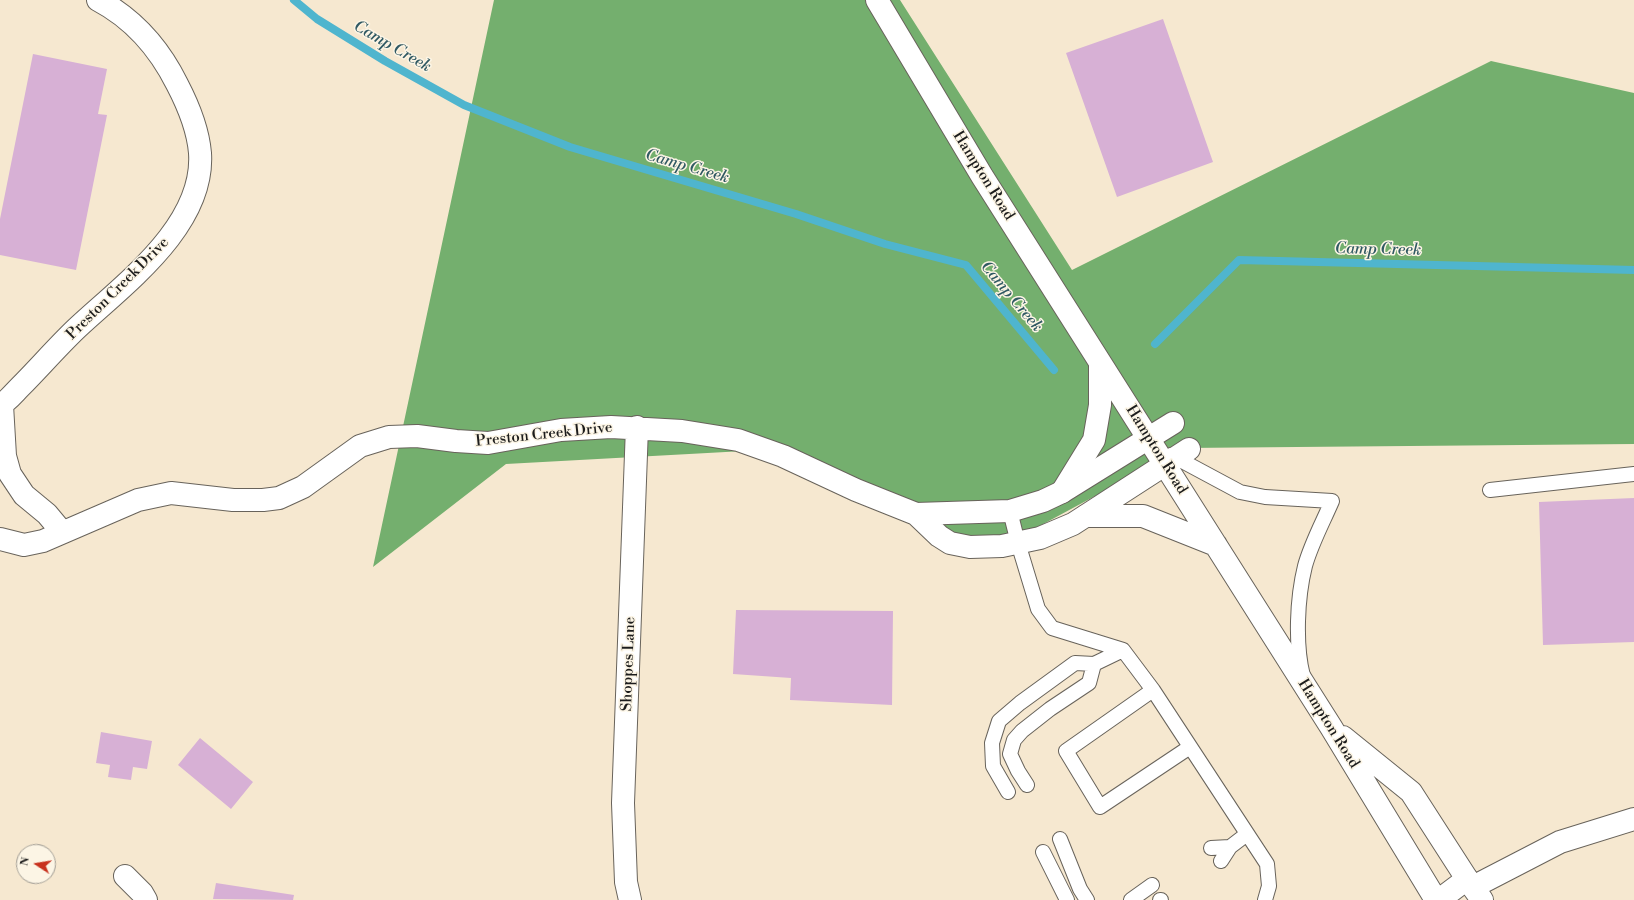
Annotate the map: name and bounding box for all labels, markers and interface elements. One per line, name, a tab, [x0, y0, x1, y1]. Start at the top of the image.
water label: Camp Creek	[350, 17, 434, 77]
street label: Hampton Road	[948, 128, 1018, 224]
water label: Camp Creek	[643, 146, 731, 188]
street label: Preston Creek Drive	[63, 234, 173, 344]
water label: Camp Creek	[1335, 240, 1421, 260]
water label: Camp Creek	[976, 258, 1046, 336]
street label: Hampton Road	[1121, 402, 1191, 498]
street label: Preston Creek Drive	[475, 419, 613, 451]
street label: Shoppes Lane	[618, 616, 640, 712]
street label: Hampton Road	[1293, 676, 1363, 772]
north arrow	[16, 844, 56, 884]
text: N	[17, 856, 33, 867]

